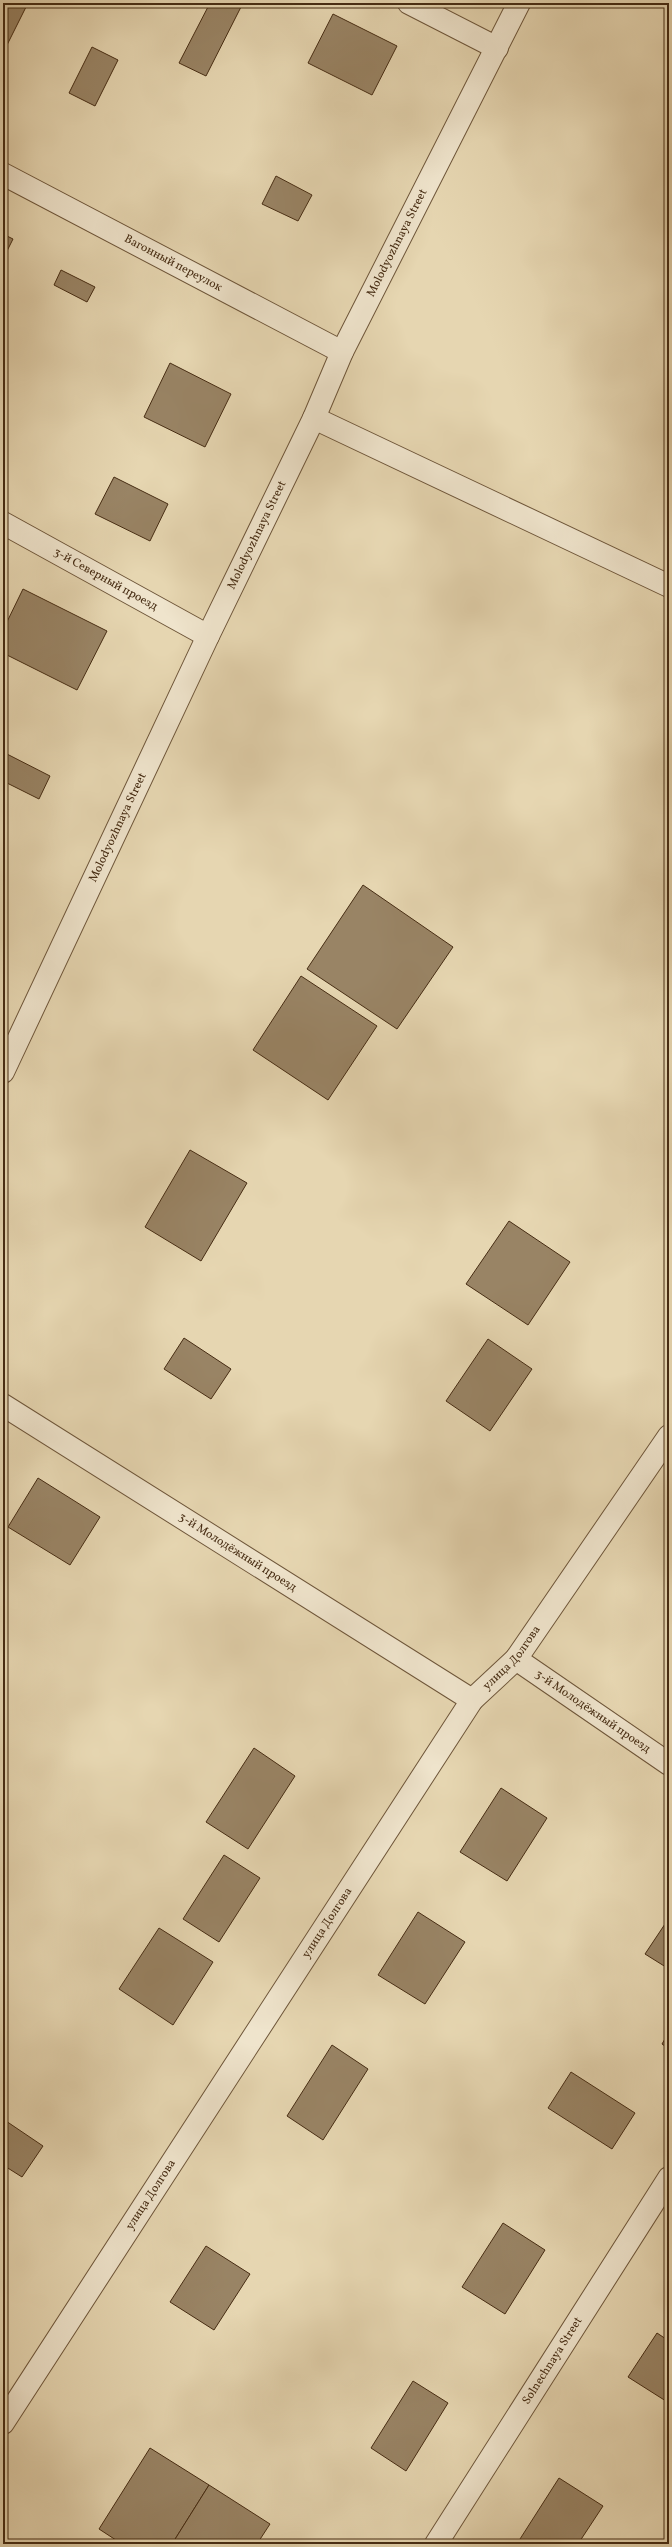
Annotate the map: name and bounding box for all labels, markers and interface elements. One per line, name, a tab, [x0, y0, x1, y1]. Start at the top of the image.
street label: Molodyozhnaya Street	[363, 186, 431, 300]
street label: Вагонный переулок	[121, 231, 225, 296]
street label: Molodyozhnaya Street	[224, 478, 290, 592]
street label: 3-й Северный проезд	[51, 544, 161, 615]
street label: Molodyozhnaya Street	[85, 770, 150, 885]
street label: 3-й Молодёжный проезд	[175, 1509, 300, 1596]
street label: улица Долгова	[479, 1623, 544, 1694]
street label: 3-й Молодёжный проезд	[532, 1666, 654, 1757]
street label: улица Долгова	[299, 1885, 356, 1961]
street label: улица Долгова	[122, 2156, 180, 2233]
street label: Solnechnaya Street	[519, 2314, 586, 2408]

